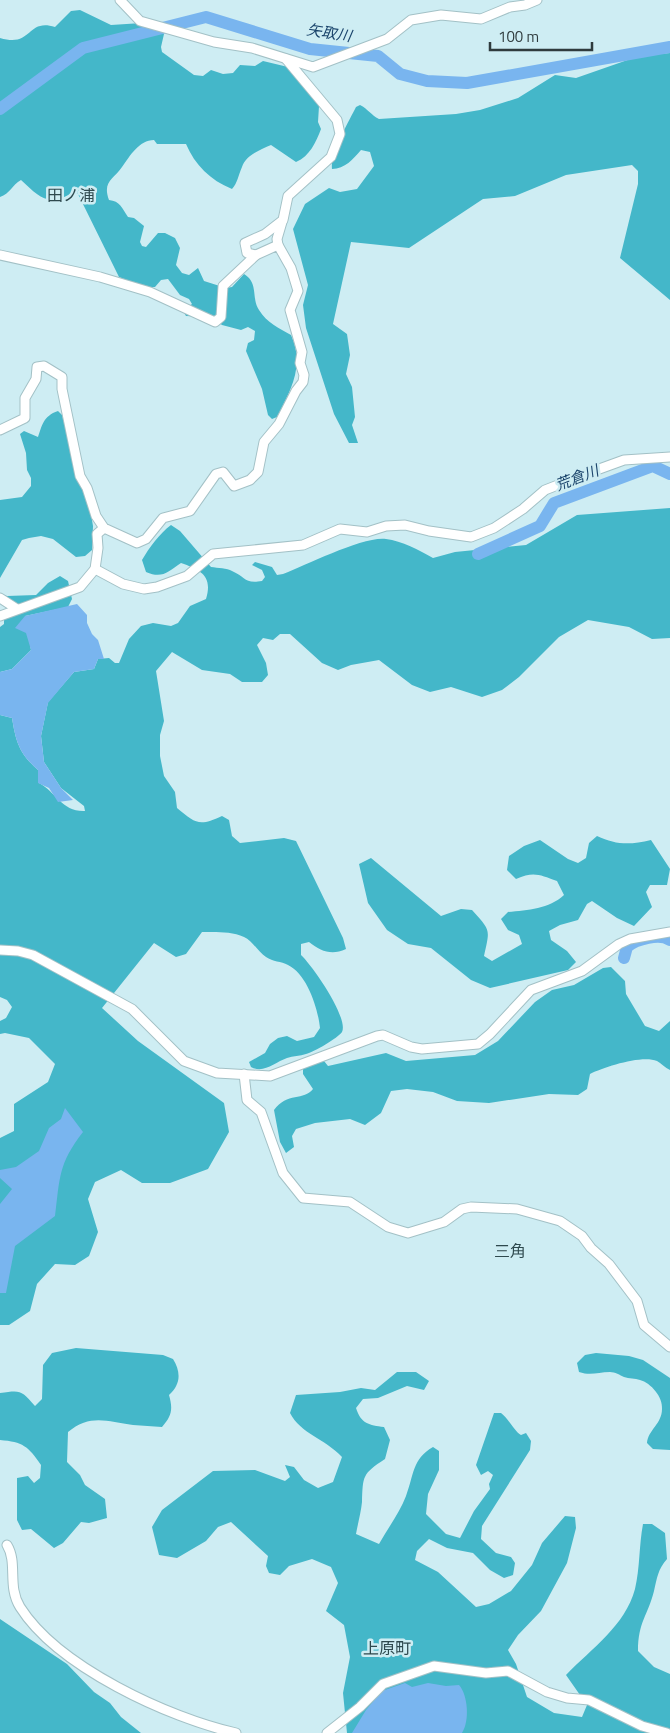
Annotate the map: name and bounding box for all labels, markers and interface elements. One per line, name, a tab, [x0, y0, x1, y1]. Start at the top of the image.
water label: 矢取川	[305, 18, 355, 48]
scale bar	[490, 20, 592, 52]
text: 100 m	[498, 25, 539, 48]
district label: 田ノ浦	[47, 183, 95, 207]
water label: 荒倉川	[552, 458, 604, 496]
district label: 三角	[494, 1239, 526, 1263]
district label: 上原町	[363, 1636, 411, 1660]

